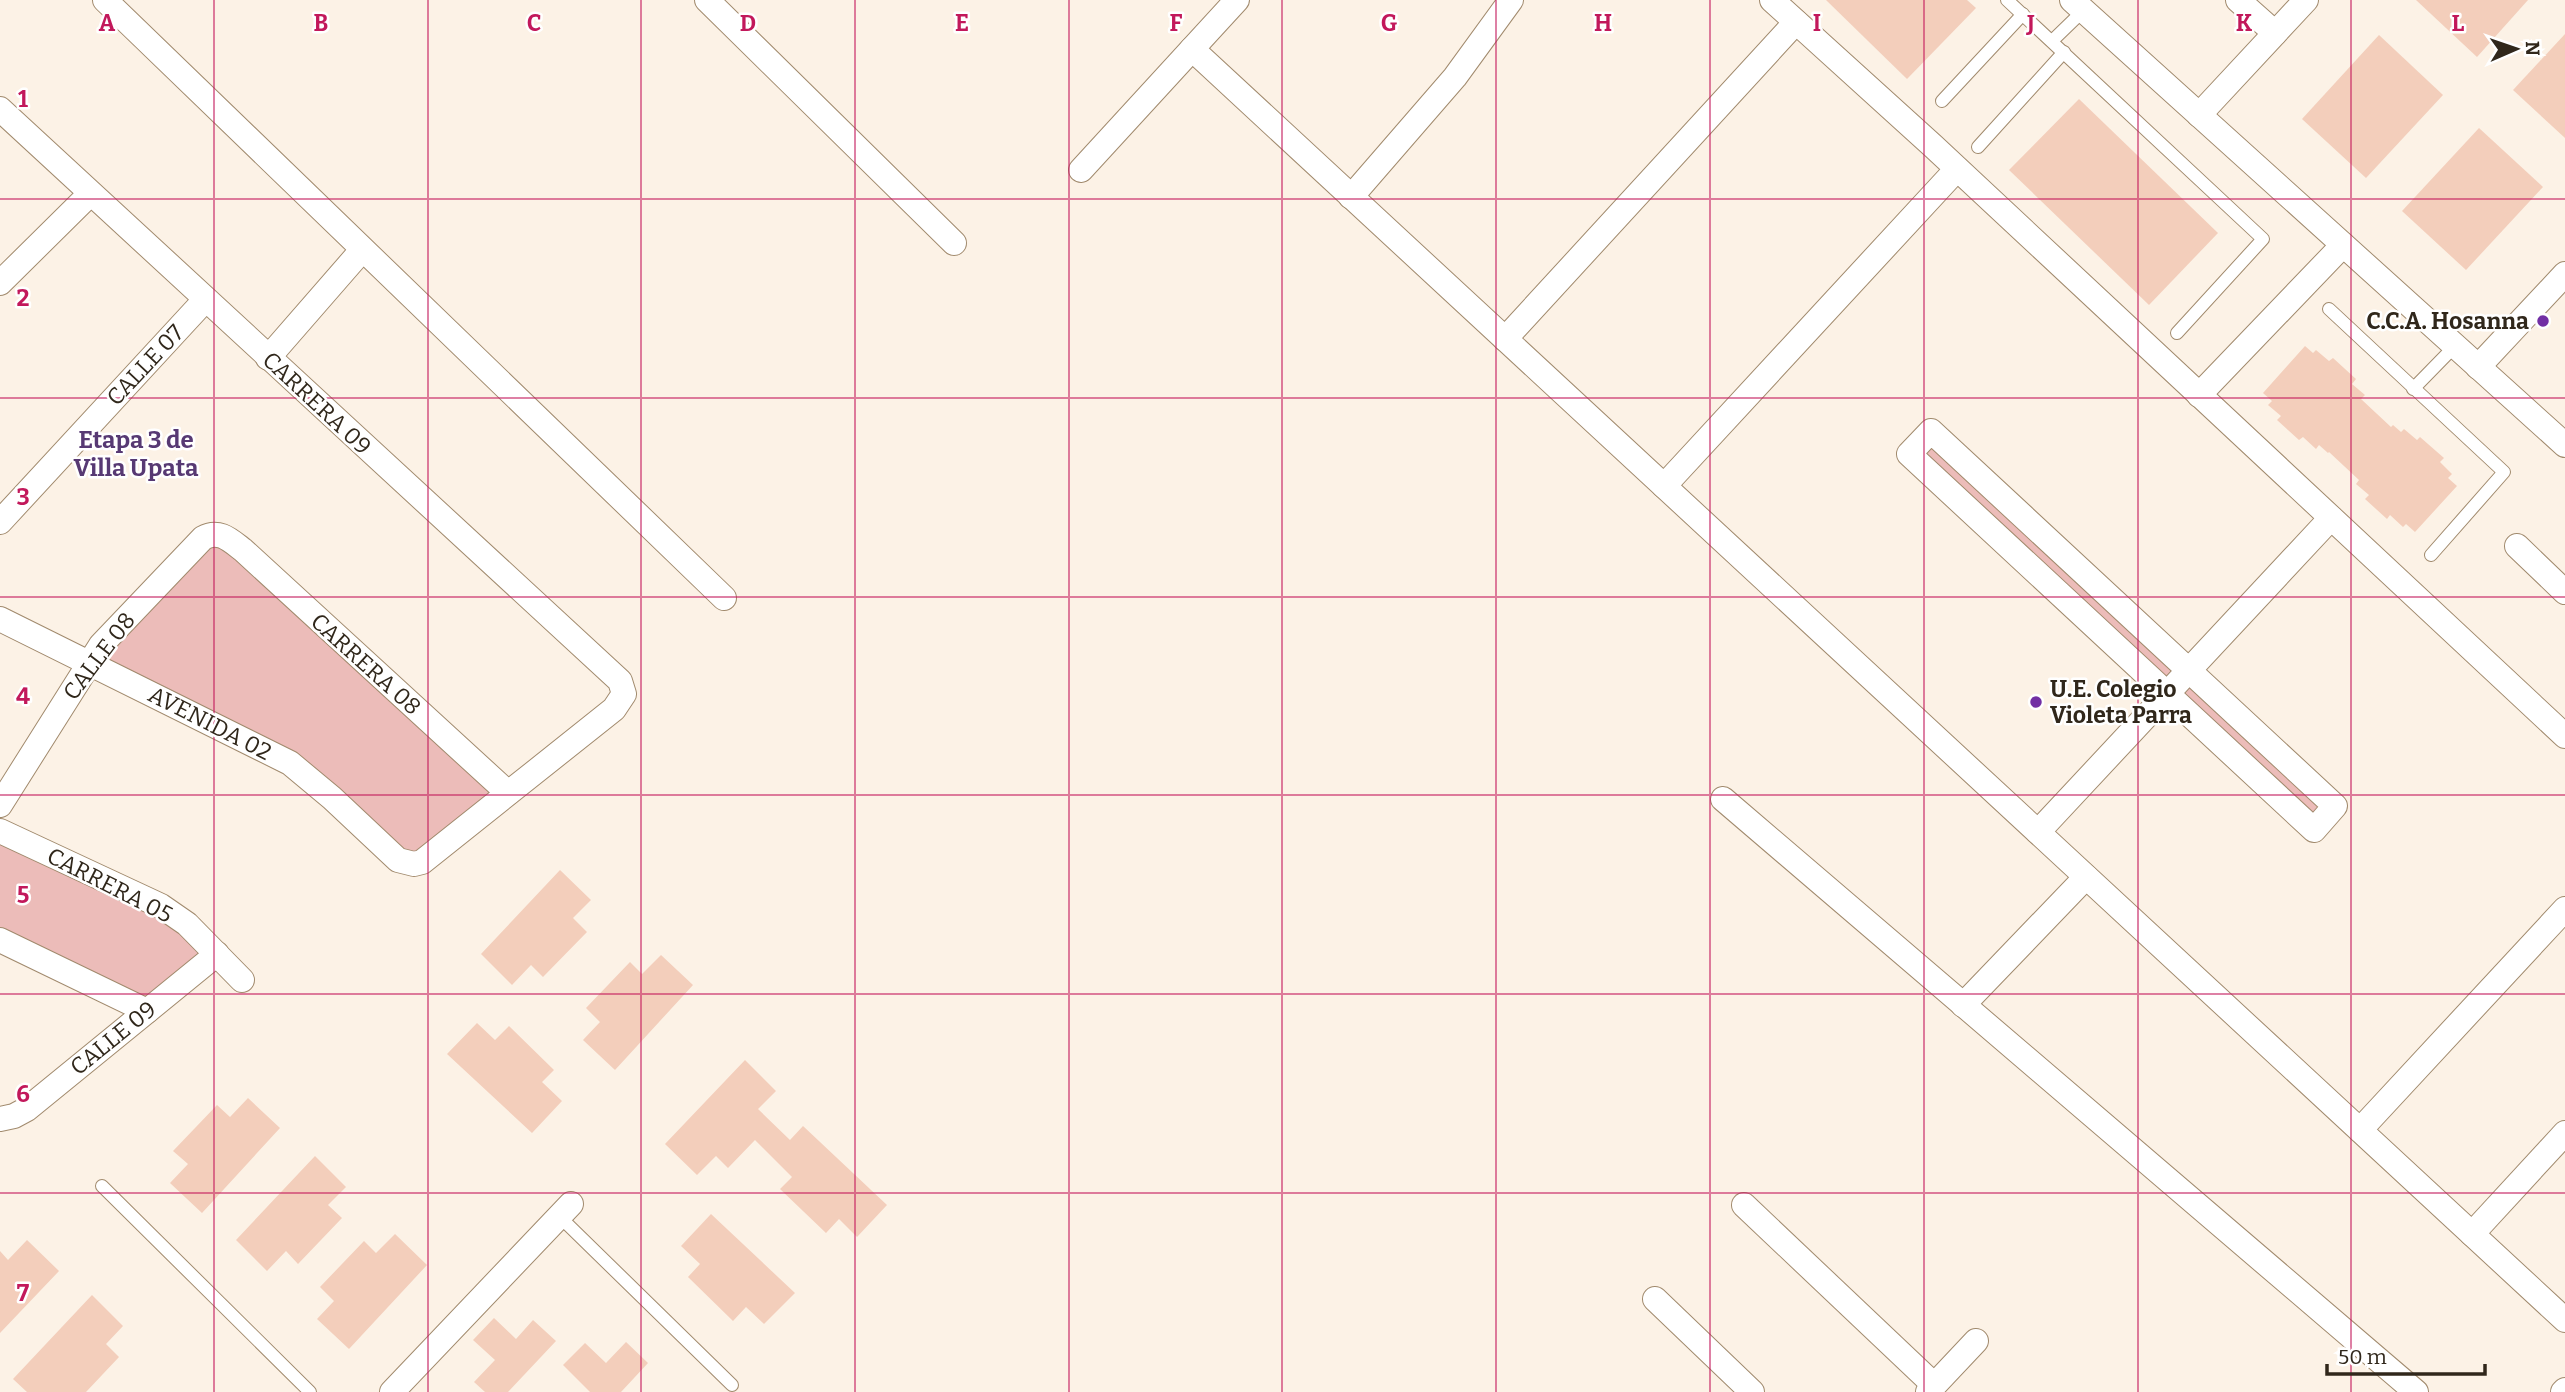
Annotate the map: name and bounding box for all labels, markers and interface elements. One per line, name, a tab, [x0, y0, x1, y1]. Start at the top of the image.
text: A	[99, 9, 116, 37]
text: B	[314, 9, 328, 37]
text: C	[527, 9, 541, 37]
text: D	[740, 9, 756, 37]
text: E	[955, 9, 969, 37]
text: F	[1170, 9, 1183, 37]
text: G	[1381, 9, 1398, 37]
text: H	[1594, 9, 1612, 37]
text: I	[1813, 9, 1821, 37]
text: J	[2025, 9, 2035, 37]
text: K	[2236, 9, 2253, 37]
text: L	[2452, 9, 2465, 37]
north arrow	[2481, 14, 2551, 84]
text: N	[2521, 41, 2544, 56]
text: 1	[18, 85, 28, 113]
text: 2	[17, 284, 30, 312]
place label: C.C.A. Hosanna	[2366, 307, 2529, 335]
marker: C.C.A. Hosanna	[2535, 313, 2551, 329]
street label: CALLE 07	[101, 318, 190, 411]
street label: CARRERA 09	[257, 346, 377, 460]
district label: Etapa 3 de Villa Upata	[74, 426, 199, 482]
text: 3	[16, 483, 30, 511]
street label: CALLE 08	[57, 607, 141, 705]
street label: CARRERA 08	[305, 607, 427, 721]
place label: U.E. Colegio Violeta Parra	[2050, 675, 2192, 729]
street label: AVENIDA 02	[144, 680, 276, 766]
text: 4	[16, 682, 30, 710]
marker: U.E. Colegio Violeta Parra	[2028, 694, 2044, 710]
street label: CARRERA 05	[43, 841, 177, 929]
text: 5	[17, 881, 29, 909]
street label: CALLE 09	[64, 995, 162, 1081]
text: 6	[16, 1080, 30, 1108]
text: 7	[17, 1279, 30, 1307]
scale bar	[2327, 1332, 2484, 1376]
text: 50 m	[2338, 1344, 2387, 1370]

